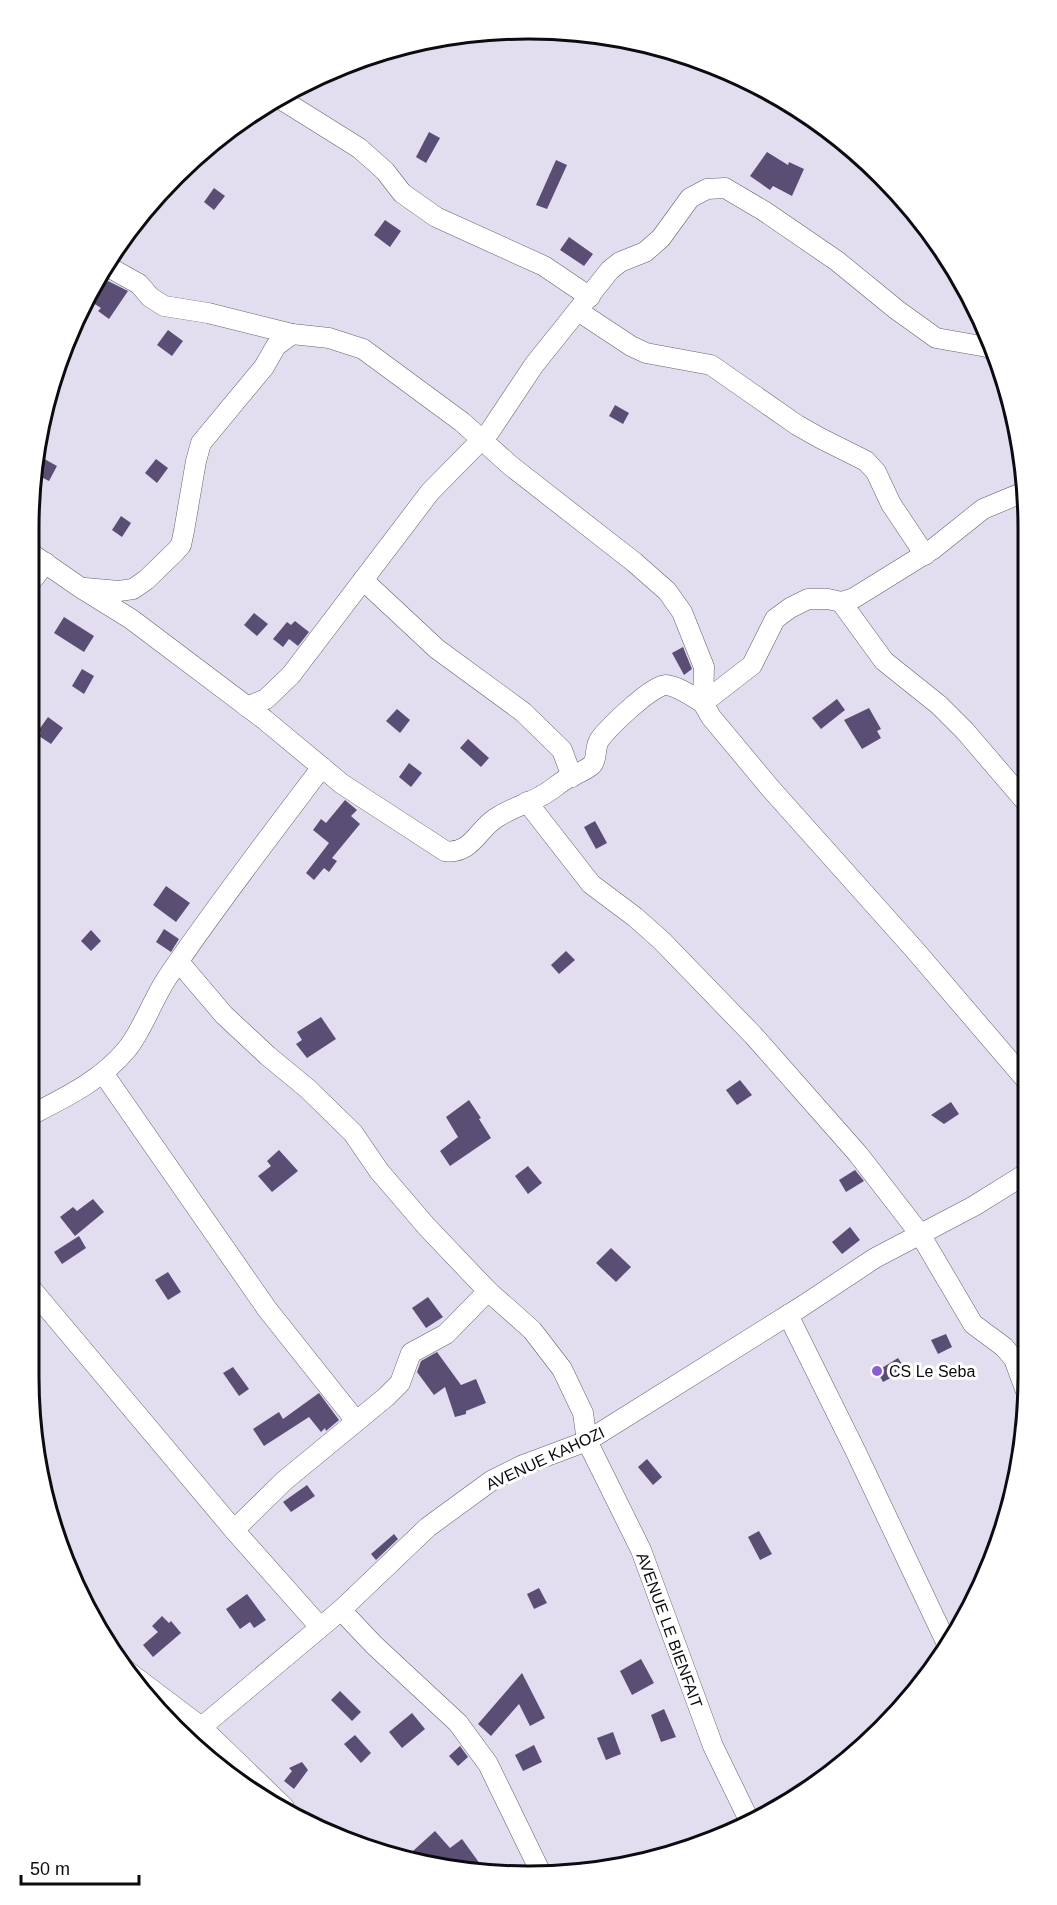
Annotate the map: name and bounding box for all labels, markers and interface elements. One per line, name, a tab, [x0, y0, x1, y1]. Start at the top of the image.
place label: CS Le Seba	[889, 1363, 975, 1380]
marker: CS Le Seba	[870, 1364, 884, 1378]
street label: AVENUE KAHOZI	[483, 1424, 607, 1493]
street label: AVENUE LE BIENFAIT	[633, 1550, 706, 1710]
scale bar	[21, 1848, 140, 1886]
text: 50 m	[30, 1859, 70, 1879]

